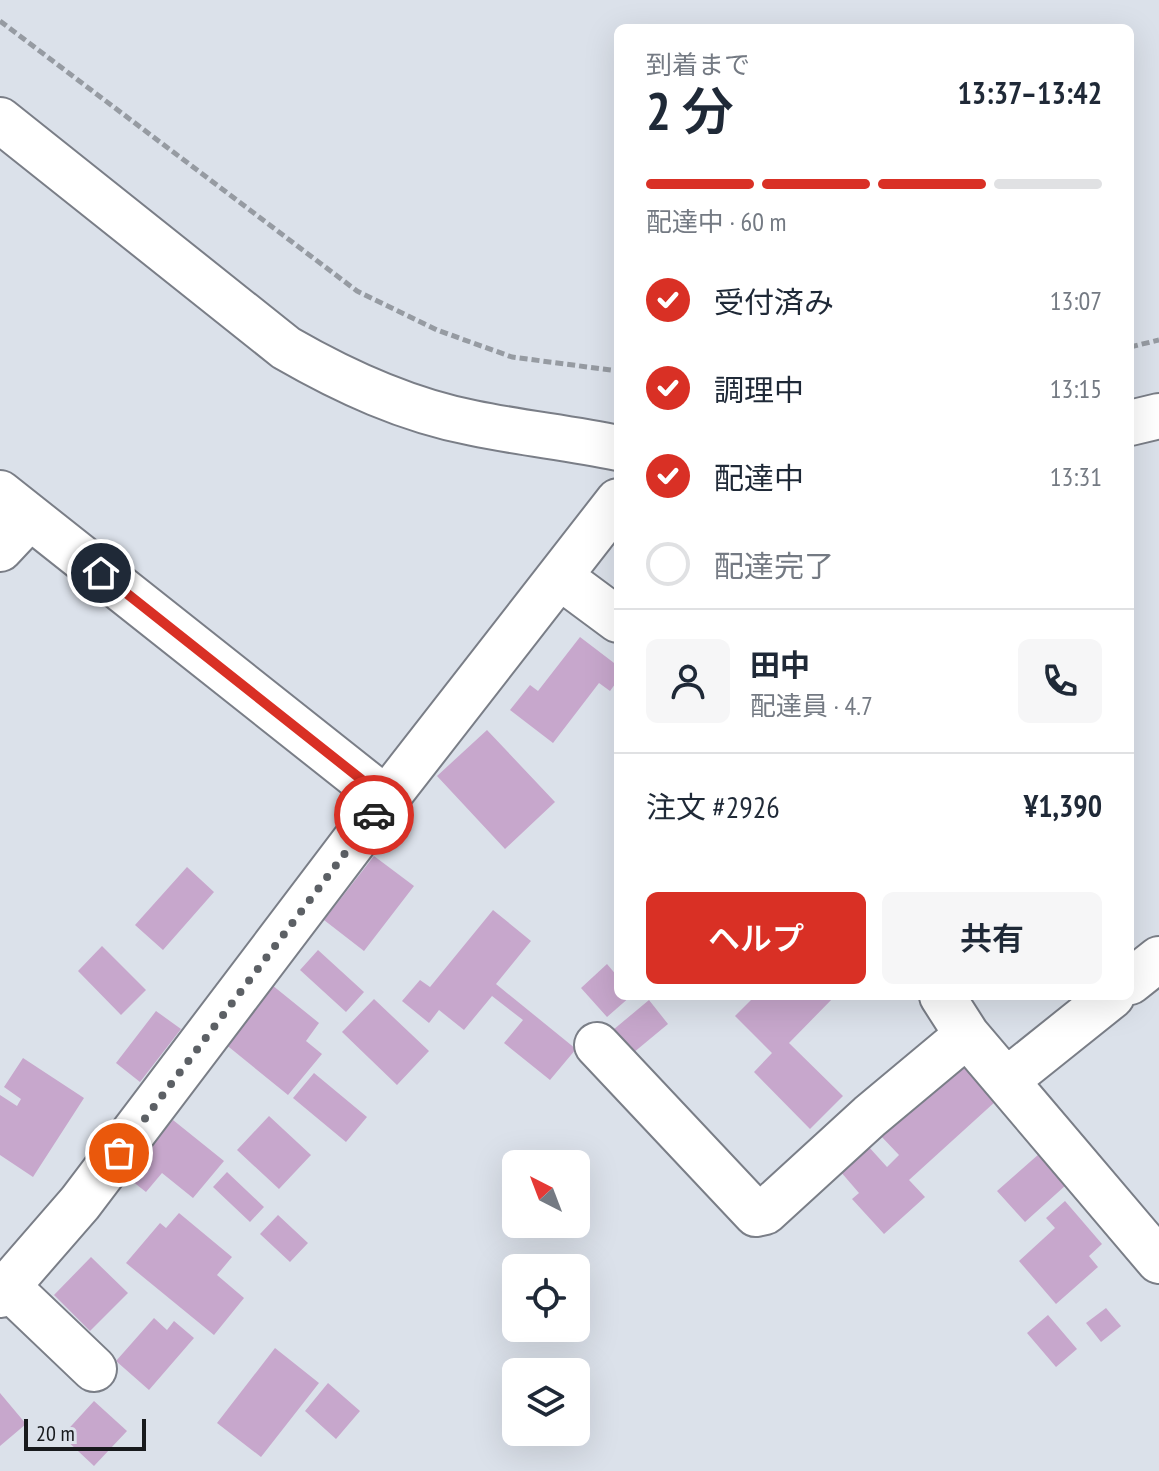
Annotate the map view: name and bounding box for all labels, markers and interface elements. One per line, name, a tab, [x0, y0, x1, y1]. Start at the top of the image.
text: 到着まで	[646, 48, 750, 81]
text: 13:37–13:42	[958, 73, 1102, 112]
text: 2 分	[646, 77, 734, 144]
text: 配達中 · 60 m	[646, 205, 786, 238]
icon: check	[646, 278, 690, 322]
text: 受付済み	[714, 282, 834, 321]
text: 13:07	[1050, 284, 1102, 317]
icon: check	[646, 366, 690, 410]
text: 調理中	[714, 370, 804, 409]
text: 13:15	[1050, 372, 1102, 405]
icon: check	[646, 454, 690, 498]
text: 配達中	[714, 458, 804, 497]
text: 13:31	[1050, 460, 1102, 493]
pin	[67, 539, 135, 607]
text: 配達完了	[714, 546, 834, 585]
icon: home	[79, 551, 123, 595]
button: person	[646, 639, 730, 723]
button: phone	[1018, 639, 1102, 723]
text: 田中	[750, 645, 810, 684]
text: 配達員 · 4.7	[750, 689, 873, 722]
courier	[334, 775, 414, 855]
text: ¥1,390	[1024, 786, 1102, 825]
text: 注文 #2926	[646, 787, 780, 826]
icon: car	[352, 793, 396, 837]
button: ヘルプ	[646, 892, 866, 984]
button: 共有	[882, 892, 1102, 984]
pin	[85, 1119, 153, 1187]
icon: bag	[97, 1131, 141, 1175]
north arrow	[502, 1150, 590, 1238]
map controls	[502, 1150, 590, 1446]
button: locate	[502, 1254, 590, 1342]
button: layers	[502, 1358, 590, 1446]
scale bar	[24, 1415, 146, 1451]
text: 20 m	[36, 1419, 75, 1447]

